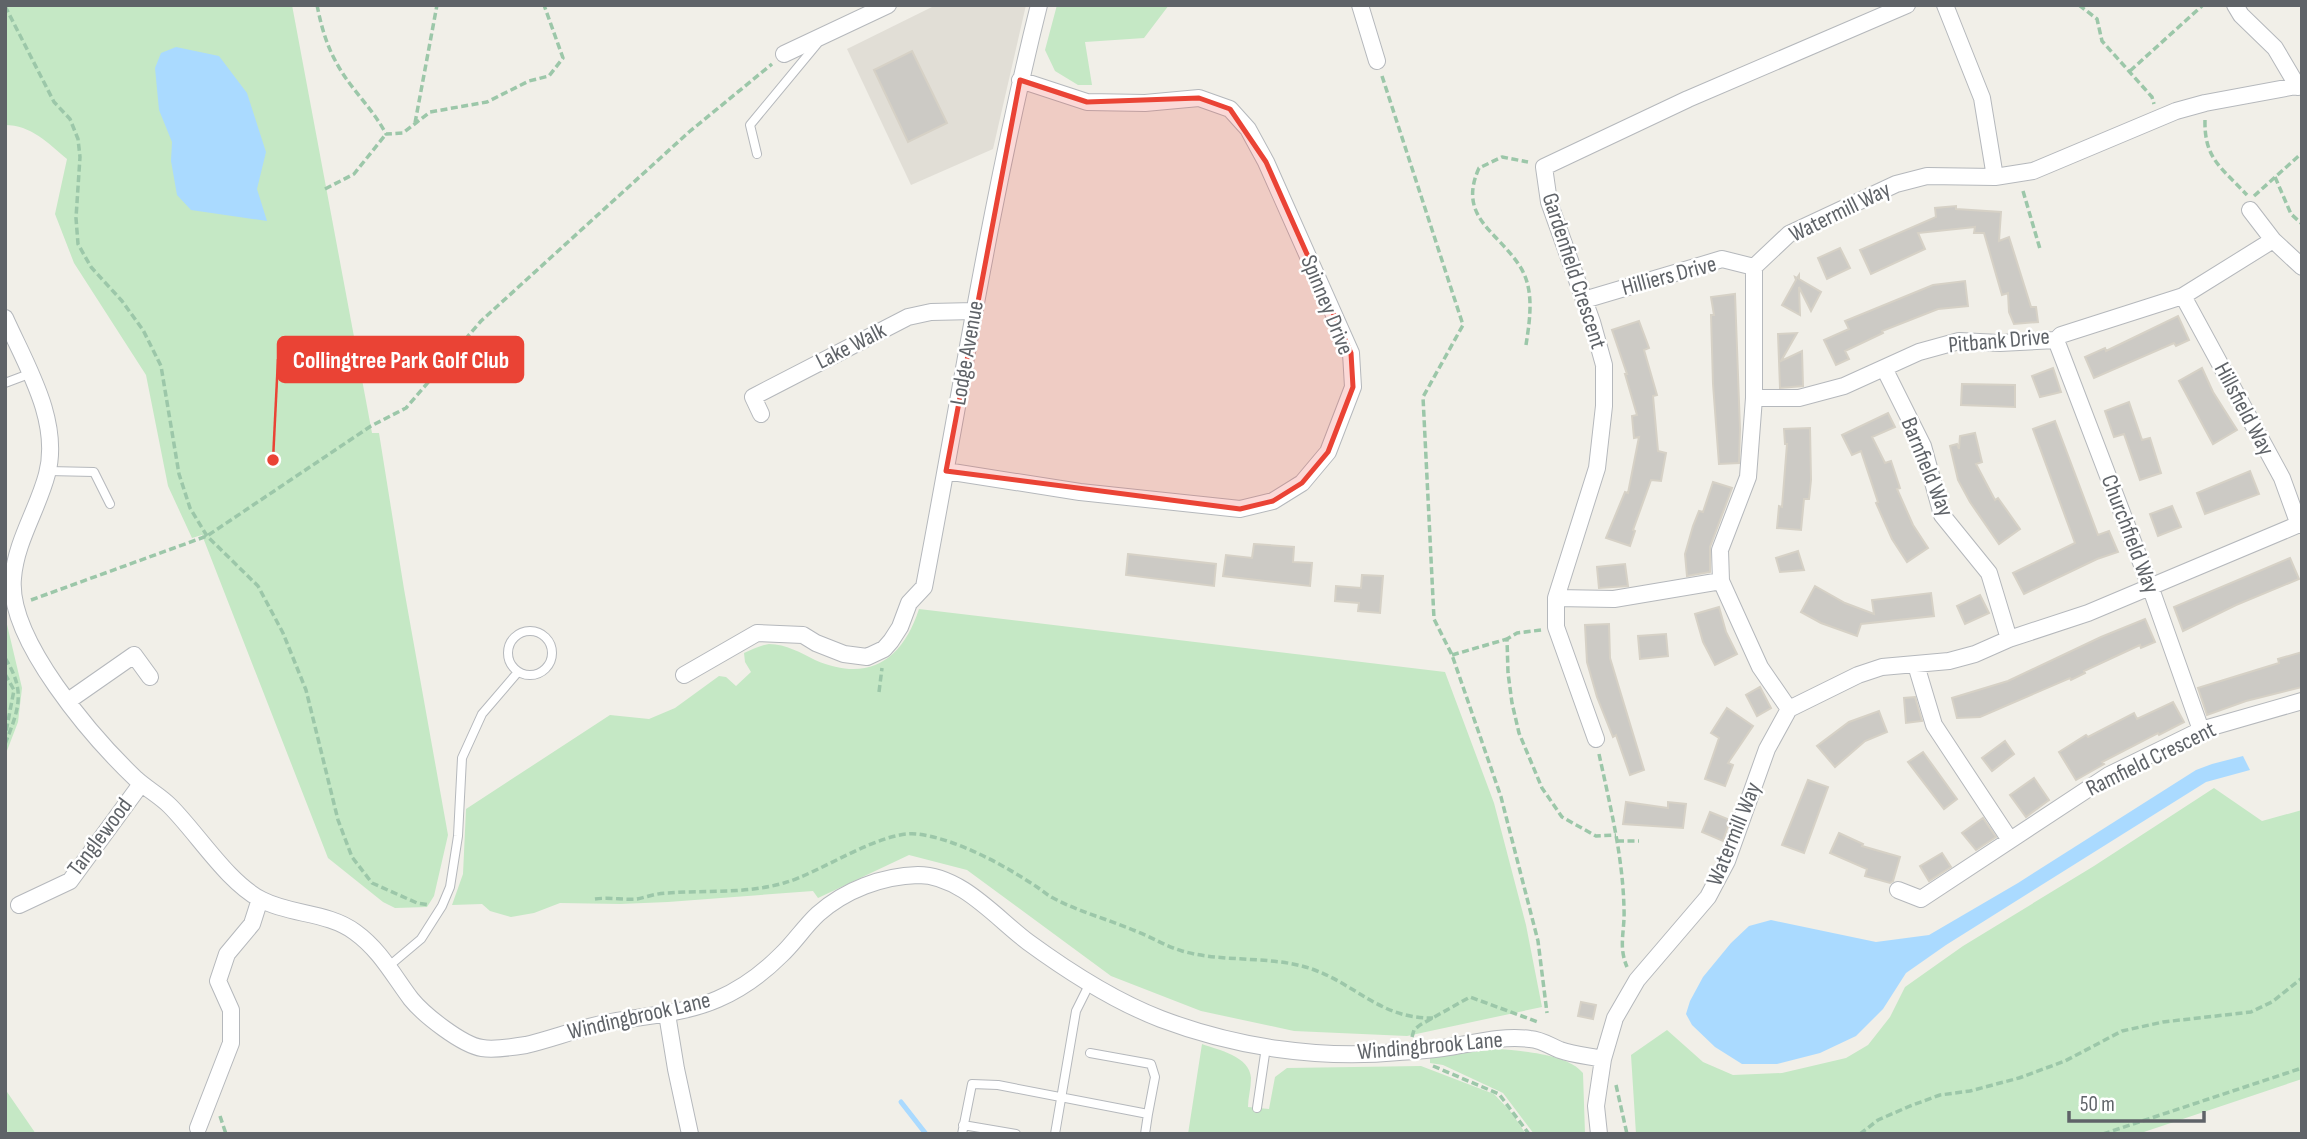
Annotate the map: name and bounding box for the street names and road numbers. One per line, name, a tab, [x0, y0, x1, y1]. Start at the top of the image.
street label: Watermill Way	[1785, 175, 1895, 248]
street label: Gardenfield Crescent	[1536, 190, 1612, 352]
street label: Hilliers Drive	[1619, 250, 1719, 302]
street label: Spinney Drive	[1294, 251, 1360, 359]
street label: Lodge Avenue	[944, 299, 990, 407]
street label: Lake Walk	[811, 316, 891, 375]
street label: Pitbank Drive	[1947, 323, 2051, 359]
street label: Hillsfield Way	[2208, 358, 2280, 460]
street label: Barnfield Way	[1894, 413, 1960, 521]
street label: Churchfield Way	[2095, 471, 2165, 597]
street label: Ramfield Crescent	[2082, 716, 2220, 802]
street label: Watermill Way	[1701, 778, 1767, 890]
street label: Tanglewood	[62, 792, 138, 882]
street label: Windingbrook Lane	[565, 986, 713, 1046]
street label: Windingbrook Lane	[1356, 1026, 1504, 1066]

